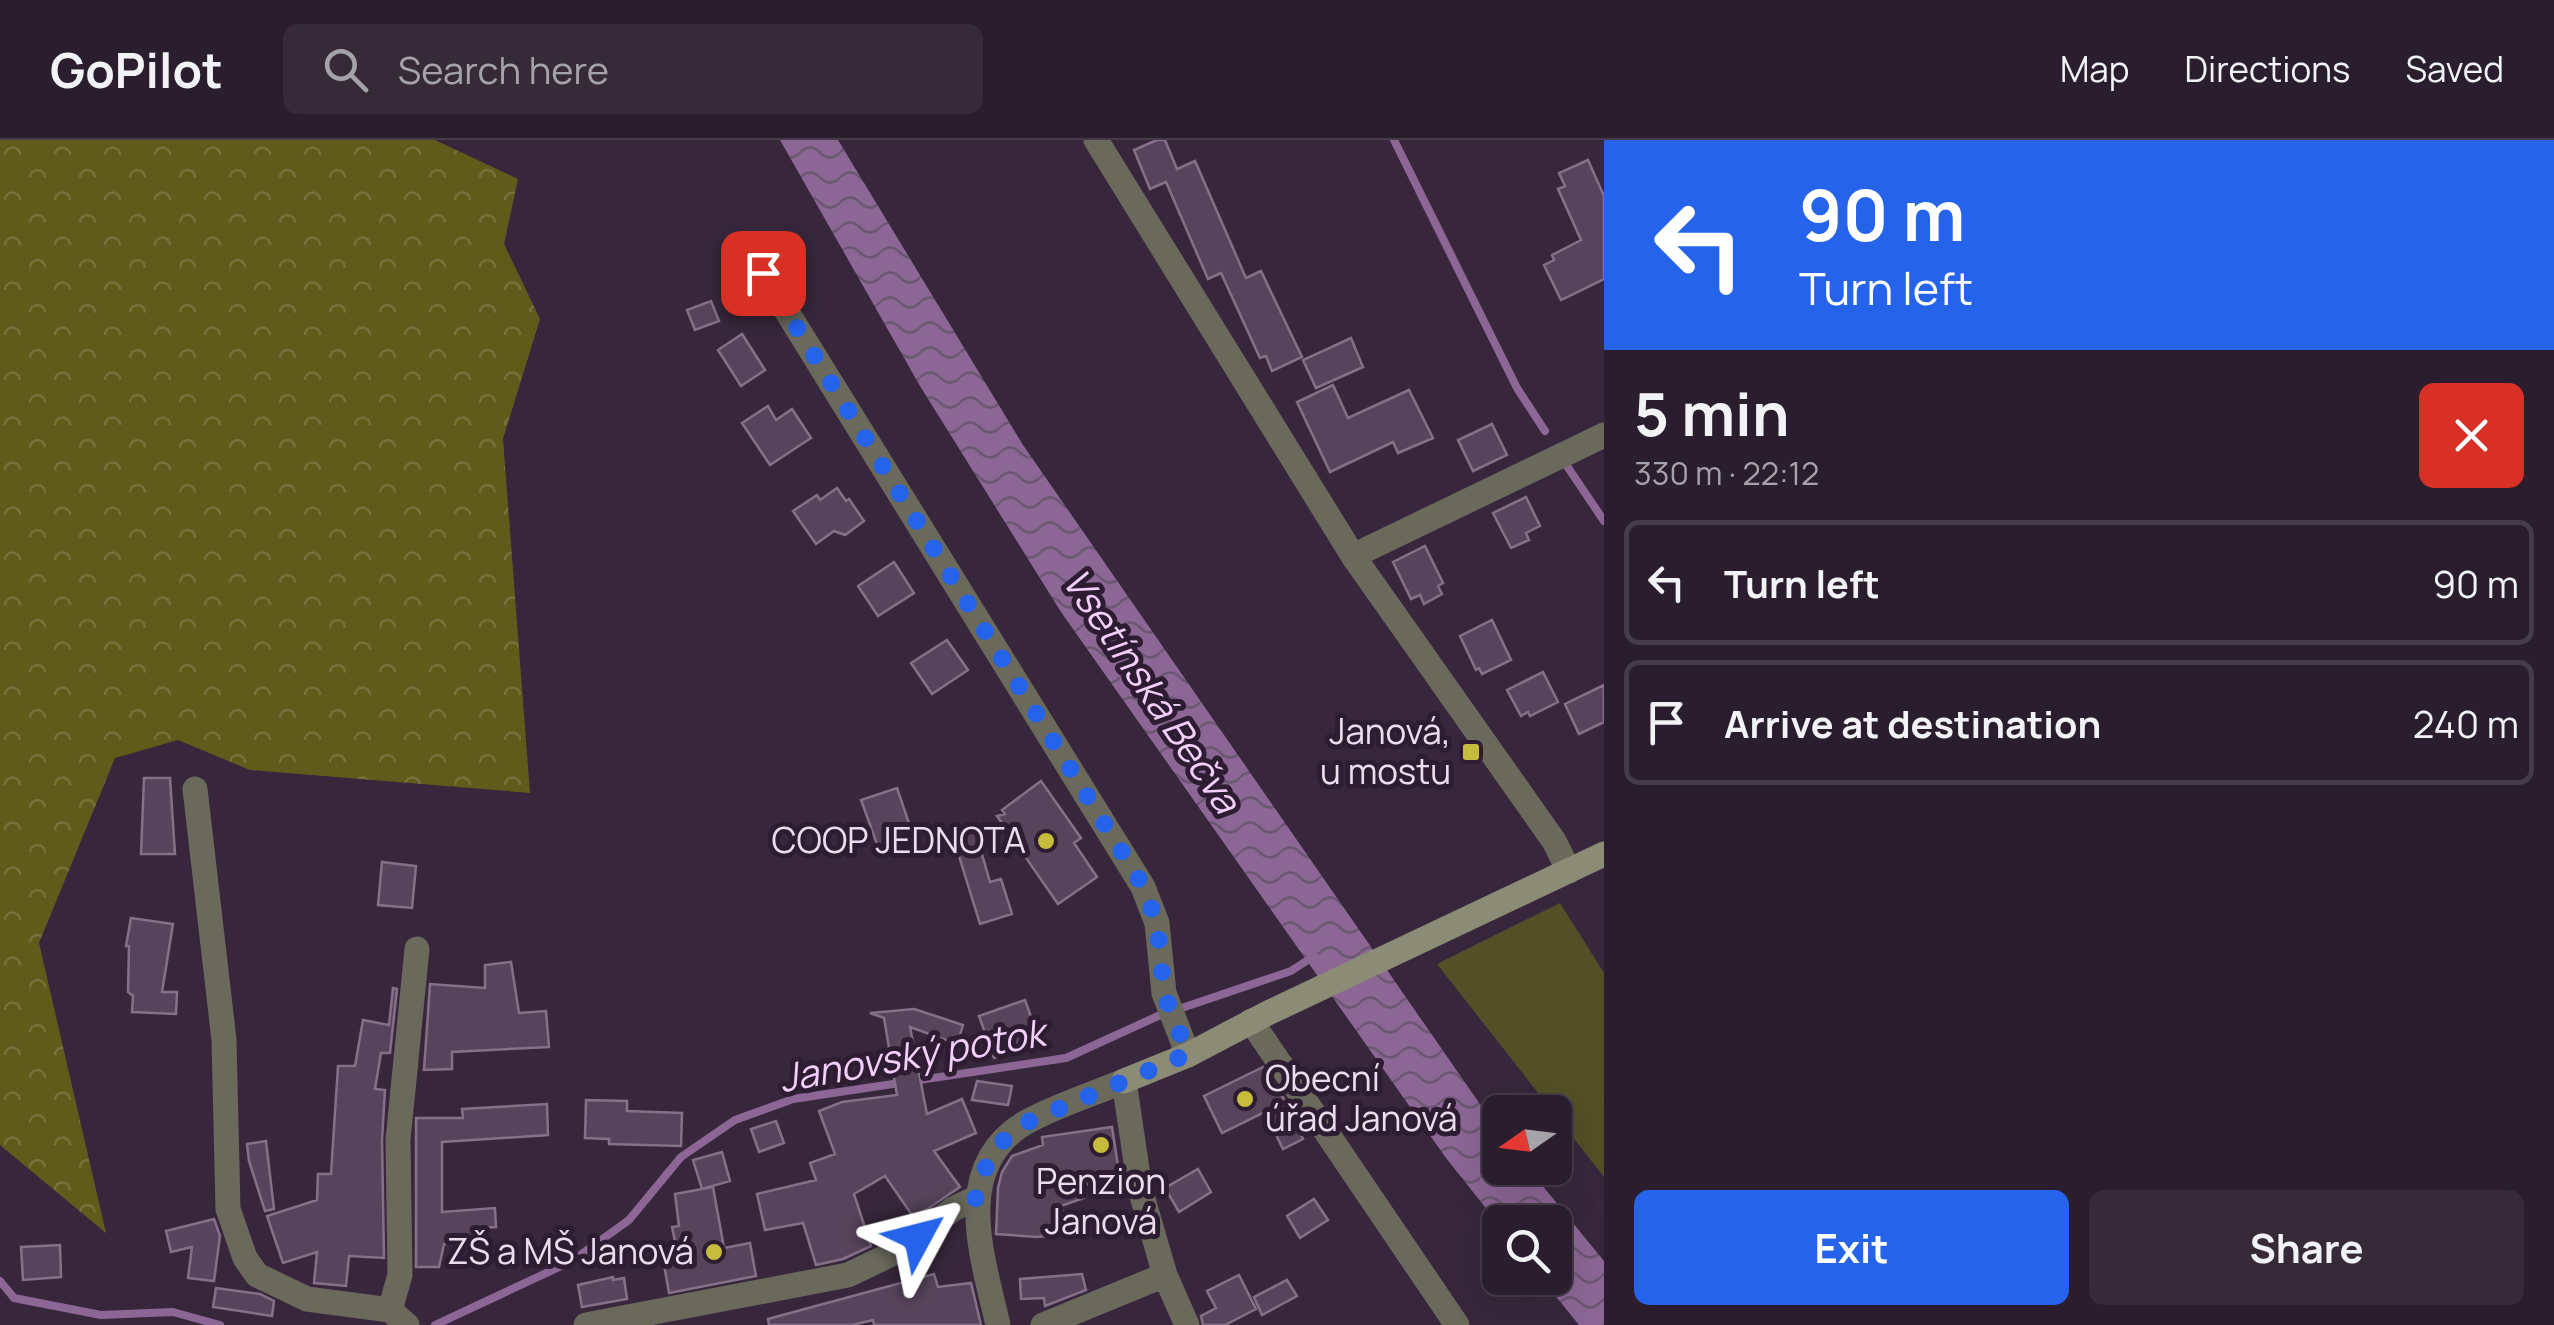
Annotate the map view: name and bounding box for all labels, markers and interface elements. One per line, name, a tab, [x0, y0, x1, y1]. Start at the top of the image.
search box	[283, 24, 983, 114]
text: GoPilot	[50, 37, 223, 102]
icon: search	[318, 42, 373, 97]
text: Search here	[398, 43, 609, 95]
text: Map	[2060, 45, 2130, 93]
text: Directions	[2185, 45, 2350, 93]
text: Saved	[2405, 45, 2504, 93]
text: 90 m	[1799, 166, 1966, 262]
icon: left	[1634, 180, 1764, 310]
pin	[721, 231, 806, 316]
icon: arrive	[736, 246, 791, 301]
text: Turn left	[1799, 257, 1973, 319]
text: 5 min	[1634, 372, 1789, 454]
button: close	[2419, 383, 2524, 488]
text: 330 m · 22:12	[1634, 451, 1819, 495]
icon: left	[1639, 555, 1694, 610]
text: Turn left	[1724, 557, 1880, 609]
text: 90 m	[2432, 557, 2519, 609]
water label: Vsetínská Bečva	[1052, 558, 1255, 824]
icon: arrive	[1639, 695, 1694, 750]
text: Arrive at destination	[1724, 697, 2101, 749]
text: 240 m	[2413, 697, 2519, 749]
place label: Janová, u mostu	[1320, 707, 1451, 795]
marker: Janová, u mostu	[1460, 741, 1482, 763]
place label: COOP JEDNOTA	[772, 816, 1026, 864]
marker: COOP JEDNOTA	[1035, 830, 1057, 852]
water label: Janovský potok	[775, 1004, 1054, 1103]
place label: Obecní úřad Janová	[1265, 1054, 1457, 1142]
marker: Obecní úřad Janová	[1234, 1088, 1256, 1110]
north arrow	[1482, 1095, 1572, 1185]
map controls	[1482, 1095, 1572, 1295]
marker: Penzion Janová	[1090, 1134, 1112, 1156]
place label: Penzion Janová	[1036, 1157, 1166, 1245]
position arrow	[866, 1185, 970, 1289]
button: Exit	[1634, 1190, 2069, 1305]
button: Share	[2089, 1190, 2524, 1305]
button: search	[1482, 1205, 1572, 1295]
place label: ZŠ a MŠ Janová	[447, 1227, 694, 1275]
marker: ZŠ a MŠ Janová	[703, 1241, 725, 1263]

